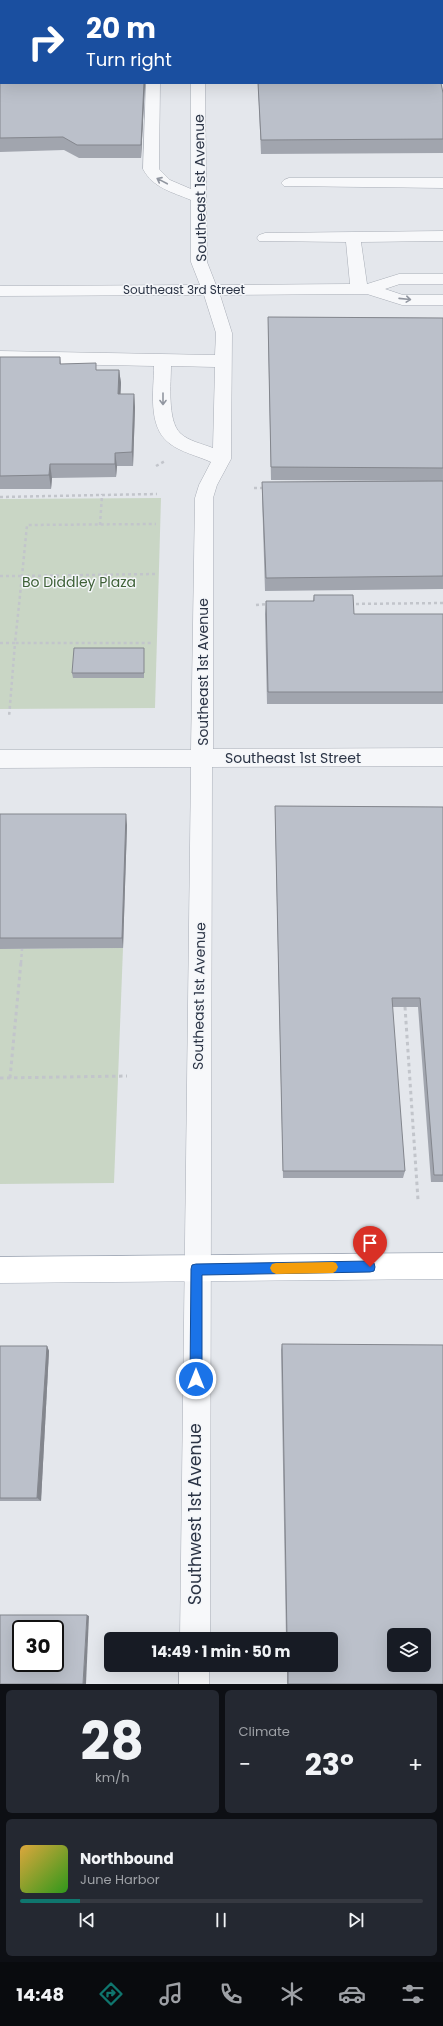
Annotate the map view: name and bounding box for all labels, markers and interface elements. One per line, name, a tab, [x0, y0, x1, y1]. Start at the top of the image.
text: 20 m	[86, 9, 156, 48]
icon: right	[20, 16, 72, 68]
text: Turn right	[86, 47, 172, 72]
street label: Southeast 1st Avenue	[189, 114, 211, 262]
one-way arrow	[156, 177, 168, 184]
street label: Southeast 3rd Street	[123, 281, 245, 298]
one-way arrow	[398, 295, 411, 303]
one-way arrow	[159, 392, 167, 405]
park label: Bo Diddley Plaza	[22, 572, 136, 592]
street label: Southeast 1st Avenue	[193, 598, 213, 746]
street label: Southeast 1st Street	[225, 748, 361, 768]
street label: Southeast 1st Avenue	[188, 922, 210, 1070]
pin	[353, 1226, 387, 1267]
icon: arrive	[359, 1232, 381, 1254]
position arrow	[175, 1358, 217, 1400]
street label: Southwest 1st Avenue	[183, 1423, 207, 1605]
speed limit sign: 30	[12, 1620, 64, 1672]
map controls	[387, 1628, 431, 1672]
button: layers	[387, 1628, 431, 1672]
text: 14:49 · 1 min · 50 m	[152, 1641, 290, 1662]
text: 28	[81, 1705, 144, 1778]
text: Climate	[239, 1722, 290, 1741]
text: 23°	[305, 1743, 354, 1786]
text: −	[239, 1749, 251, 1780]
text: +	[408, 1749, 423, 1780]
text: km/h	[95, 1768, 130, 1787]
text: Northbound	[80, 1848, 174, 1869]
text: June Harbor	[80, 1870, 160, 1889]
icon: previous	[76, 1909, 98, 1931]
icon: pause	[210, 1909, 232, 1931]
icon: next	[345, 1909, 367, 1931]
icon: directions	[97, 1980, 125, 2008]
icon: music	[157, 1980, 185, 2008]
icon: phone	[217, 1980, 245, 2008]
icon: climate	[278, 1980, 306, 2008]
icon: car	[338, 1980, 366, 2008]
icon: filters	[399, 1980, 427, 2008]
text: 14:48	[16, 1982, 64, 2007]

